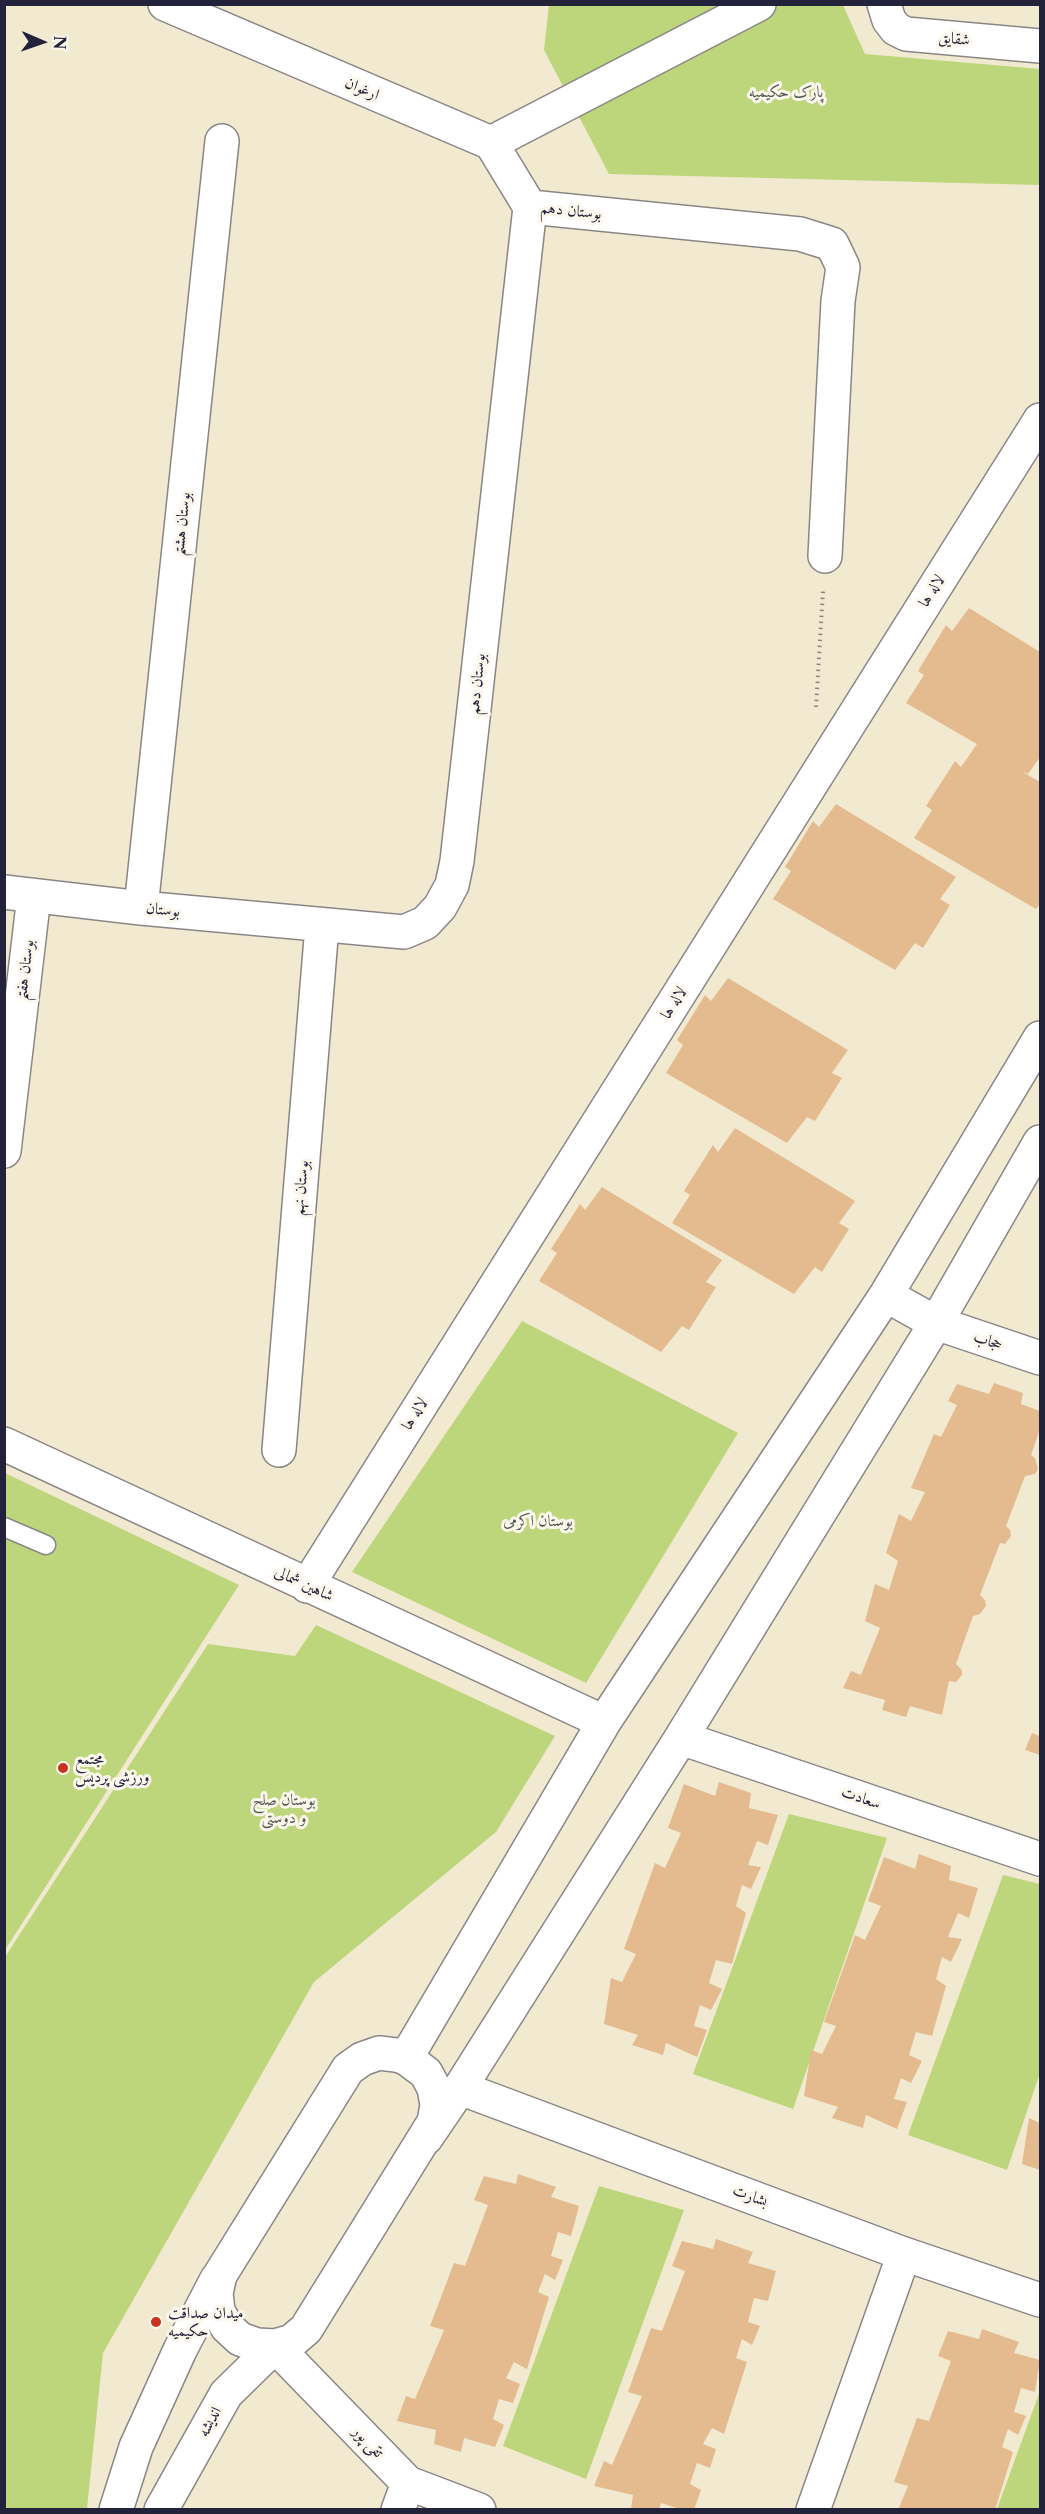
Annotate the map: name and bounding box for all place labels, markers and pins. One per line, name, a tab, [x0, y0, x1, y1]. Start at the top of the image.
place label: مجتمع ورزشی پردیس	[75, 1749, 149, 1787]
marker: مجتمع ورزشی پردیس	[56, 1761, 70, 1775]
place label: میدان صداقت حکیمیه	[168, 2303, 244, 2341]
marker: میدان صداقت حکیمیه	[149, 2315, 163, 2329]

